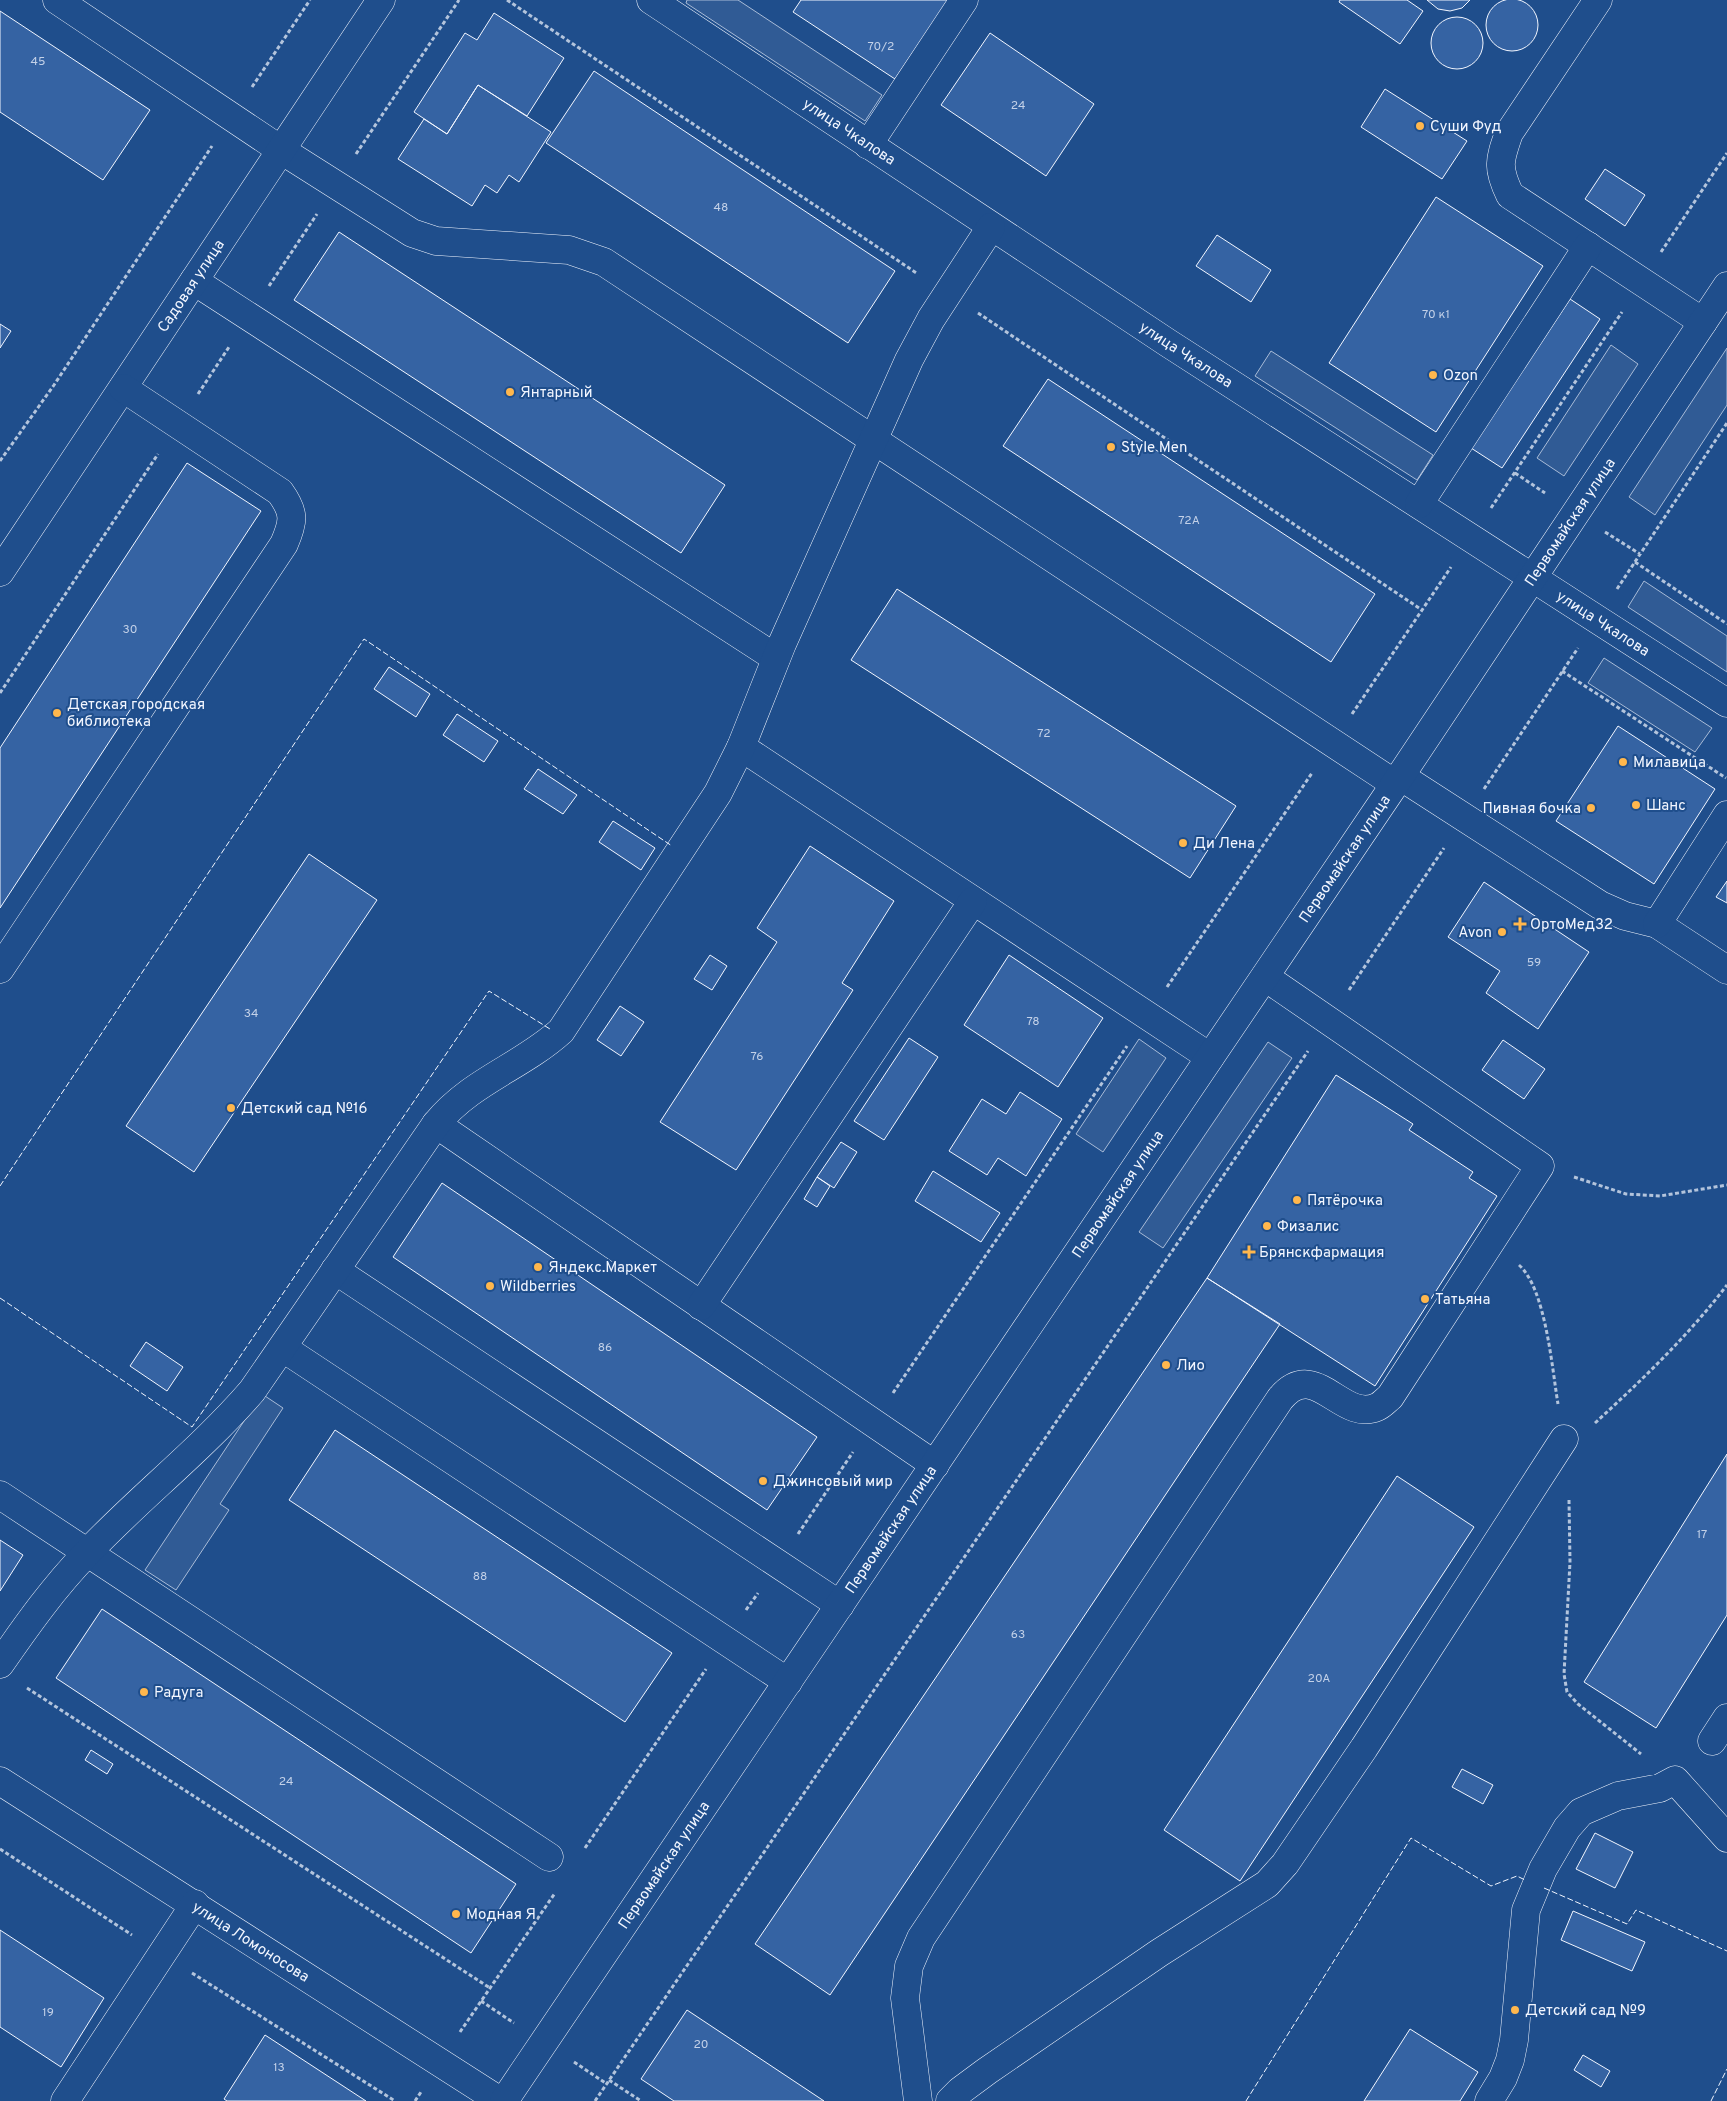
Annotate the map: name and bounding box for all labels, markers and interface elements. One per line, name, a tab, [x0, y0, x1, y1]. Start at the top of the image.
house number: 70/2	[868, 39, 894, 55]
house number: 45	[31, 54, 45, 70]
street label: улица Чкалова	[798, 95, 899, 171]
house number: 24	[1011, 98, 1025, 114]
place label: Суши Фуд	[1430, 118, 1502, 137]
marker: Суши Фуд	[1414, 120, 1426, 132]
house number: 48	[714, 200, 728, 216]
street label: Садовая улица	[154, 236, 230, 337]
house number: 70 к1	[1422, 307, 1450, 323]
street label: улица Чкалова	[1135, 318, 1236, 393]
place label: Ozon	[1443, 367, 1478, 386]
marker: Ozon	[1427, 369, 1439, 381]
place label: Янтарный	[520, 384, 593, 403]
marker: Янтарный	[504, 386, 516, 398]
place label: Style Men	[1121, 439, 1187, 458]
marker: Style Men	[1105, 441, 1117, 453]
street label: Первомайская улица	[1521, 455, 1621, 591]
house number: 72А	[1178, 513, 1200, 529]
street label: улица Чкалова	[1552, 587, 1653, 662]
house number: 30	[123, 622, 137, 638]
place label: Детская городская библиотека	[67, 696, 205, 732]
marker: Детская городская библиотека	[51, 707, 63, 719]
house number: 72	[1037, 726, 1051, 742]
place label: Милавица	[1633, 754, 1706, 773]
marker: Милавица	[1617, 756, 1629, 768]
street label: Первомайская улица	[1296, 792, 1396, 927]
place label: Шанс	[1646, 797, 1686, 816]
marker: Шанс	[1630, 799, 1642, 811]
place label: Пивная бочка	[1483, 800, 1581, 819]
marker: Пивная бочка	[1585, 802, 1597, 814]
place label: Ди Лена	[1193, 835, 1255, 854]
marker: Ди Лена	[1177, 837, 1189, 849]
place label: ОртоМед32	[1530, 916, 1613, 935]
marker: ОртоМед32	[1514, 918, 1526, 930]
place label: Avon	[1458, 924, 1492, 943]
marker: Avon	[1496, 926, 1508, 938]
house number: 59	[1527, 955, 1541, 971]
house number: 34	[244, 1006, 258, 1022]
house number: 78	[1026, 1014, 1040, 1030]
house number: 76	[751, 1049, 763, 1065]
place label: Детский сад №16	[241, 1100, 367, 1119]
marker: Детский сад №16	[225, 1102, 237, 1114]
street label: Первомайская улица	[1069, 1127, 1169, 1262]
place label: Пятёрочка	[1307, 1192, 1383, 1211]
marker: Пятёрочка	[1291, 1194, 1303, 1206]
place label: Физалис	[1277, 1218, 1339, 1237]
marker: Физалис	[1261, 1220, 1273, 1232]
place label: Брянскфармация	[1259, 1244, 1384, 1263]
marker: Брянскфармация	[1243, 1246, 1255, 1258]
place label: Яндекс.Маркет	[548, 1259, 657, 1278]
marker: Яндекс.Маркет	[532, 1261, 544, 1273]
place label: Wildberries	[500, 1278, 576, 1297]
marker: Wildberries	[484, 1280, 496, 1292]
place label: Татьяна	[1435, 1291, 1490, 1310]
marker: Татьяна	[1419, 1293, 1431, 1305]
house number: 86	[598, 1340, 612, 1356]
place label: Лио	[1176, 1357, 1205, 1376]
marker: Лио	[1160, 1359, 1172, 1371]
street label: Первомайская улица	[842, 1463, 942, 1598]
place label: Джинсовый мир	[773, 1473, 893, 1492]
marker: Джинсовый мир	[757, 1475, 769, 1487]
house number: 17	[1697, 1527, 1707, 1543]
house number: 88	[473, 1569, 487, 1585]
house number: 63	[1011, 1627, 1025, 1643]
house number: 20А	[1308, 1671, 1330, 1687]
place label: Радуга	[154, 1684, 203, 1703]
marker: Радуга	[138, 1686, 150, 1698]
house number: 24	[279, 1774, 293, 1790]
street label: Первомайская улица	[615, 1798, 715, 1933]
street label: улица Ломоносова	[188, 1898, 312, 1987]
place label: Модная Я	[466, 1906, 536, 1925]
marker: Модная Я	[450, 1908, 462, 1920]
place label: Детский сад №9	[1525, 2002, 1646, 2021]
marker: Детский сад №9	[1509, 2004, 1521, 2016]
house number: 19	[42, 2005, 54, 2021]
house number: 20	[693, 2037, 709, 2053]
house number: 13	[273, 2060, 285, 2076]

